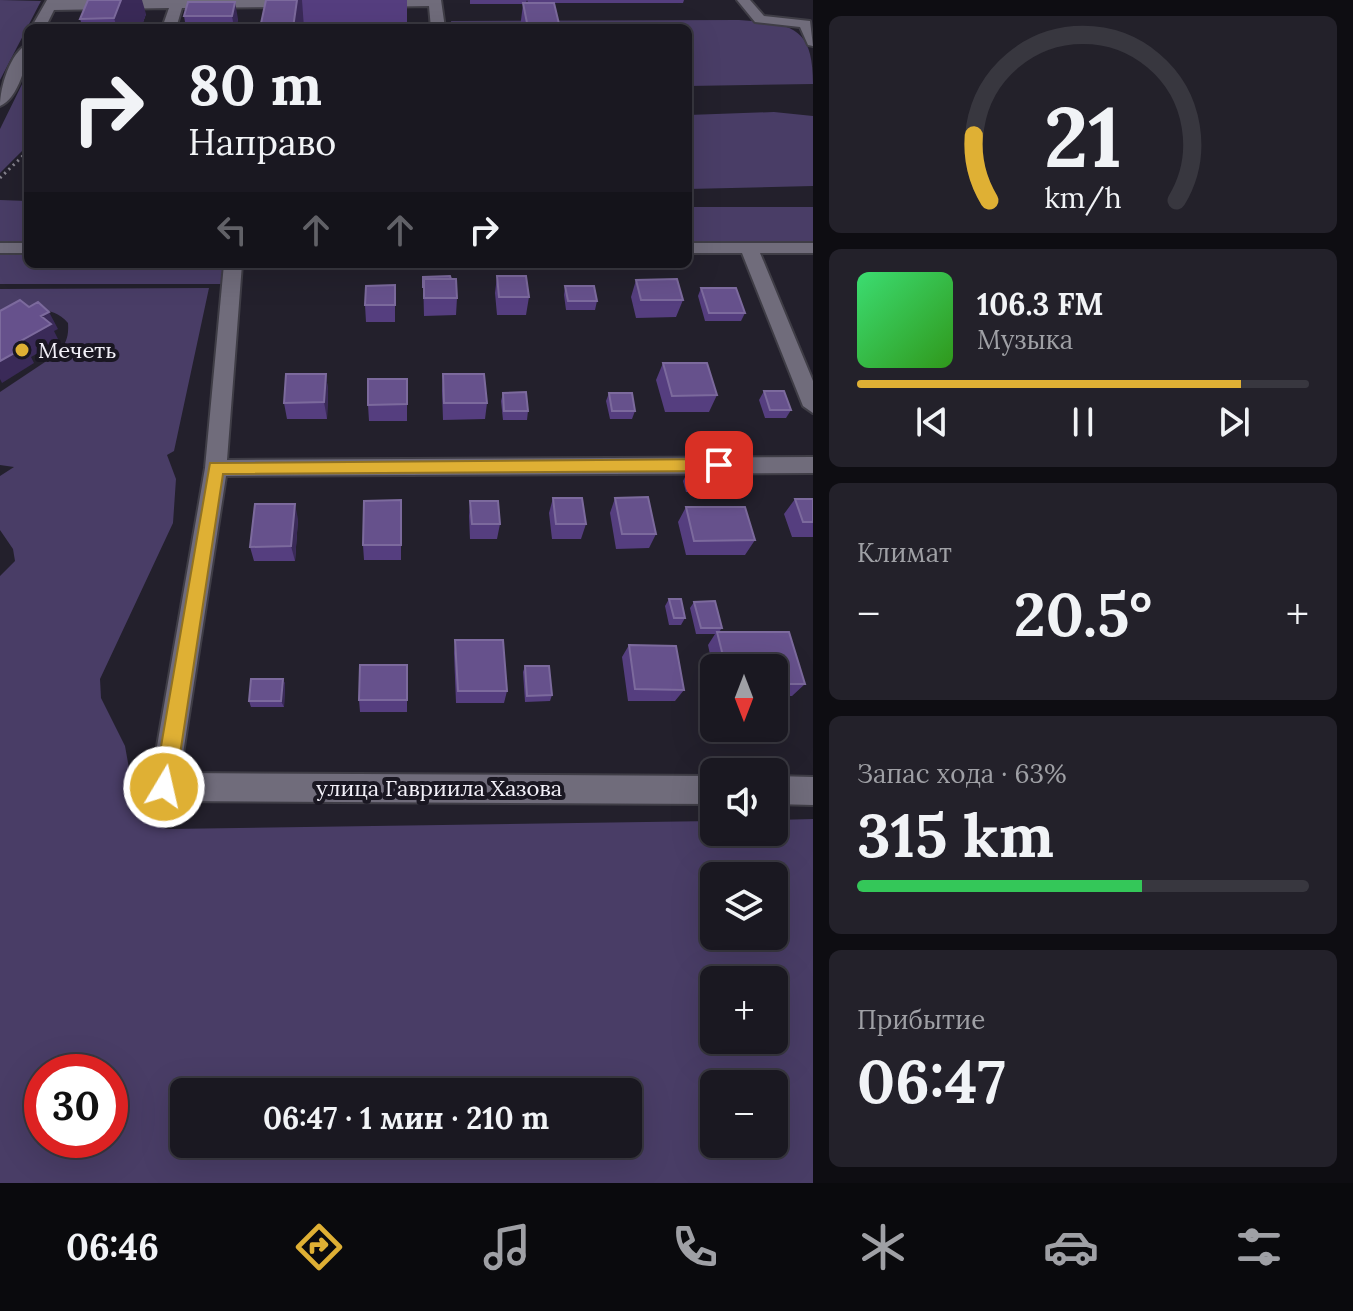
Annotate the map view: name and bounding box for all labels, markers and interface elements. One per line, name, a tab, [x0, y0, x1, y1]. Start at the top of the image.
text: 80 m	[188, 49, 322, 120]
icon: right	[56, 56, 160, 160]
text: 21	[1044, 82, 1122, 189]
text: Направо	[188, 119, 336, 165]
text: km/h	[1044, 179, 1122, 216]
icon: left	[210, 208, 254, 252]
icon: ahead	[294, 208, 338, 252]
icon: ahead	[378, 208, 422, 252]
icon: right	[462, 208, 506, 252]
text: 106.3 FM	[977, 285, 1103, 323]
text: Музыка	[977, 323, 1073, 356]
place label: Мечеть	[38, 336, 116, 364]
marker: Мечеть	[13, 341, 31, 359]
icon: previous	[910, 400, 954, 444]
icon: pause	[1061, 400, 1105, 444]
icon: next	[1212, 400, 1256, 444]
pin	[685, 431, 753, 499]
icon: arrive	[697, 443, 741, 487]
text: Климат	[857, 536, 952, 569]
text: 20.5°	[1014, 576, 1152, 652]
text: −	[857, 586, 880, 642]
text: +	[1286, 586, 1309, 642]
north arrow	[700, 654, 788, 742]
map controls	[700, 654, 788, 1158]
position arrow	[122, 745, 206, 829]
text: Запас хода · 63%	[857, 757, 1067, 790]
button: sound	[700, 758, 788, 846]
street label: улица Гавриила Хазова	[316, 774, 562, 802]
text: 315 km	[857, 797, 1054, 873]
button: layers	[700, 862, 788, 950]
button: +	[700, 966, 788, 1054]
text: Прибытие	[857, 1003, 985, 1036]
text: 06:47	[857, 1043, 1006, 1119]
speed limit sign: 30	[24, 1054, 128, 1158]
button: −	[700, 1070, 788, 1158]
text: 06:47 · 1 мин · 210 m	[263, 1099, 549, 1137]
icon: directions	[291, 1219, 347, 1275]
icon: music	[479, 1219, 535, 1275]
icon: phone	[667, 1219, 723, 1275]
icon: climate	[855, 1219, 911, 1275]
icon: car	[1043, 1219, 1099, 1275]
icon: filters	[1231, 1219, 1287, 1275]
text: 06:46	[66, 1224, 159, 1270]

